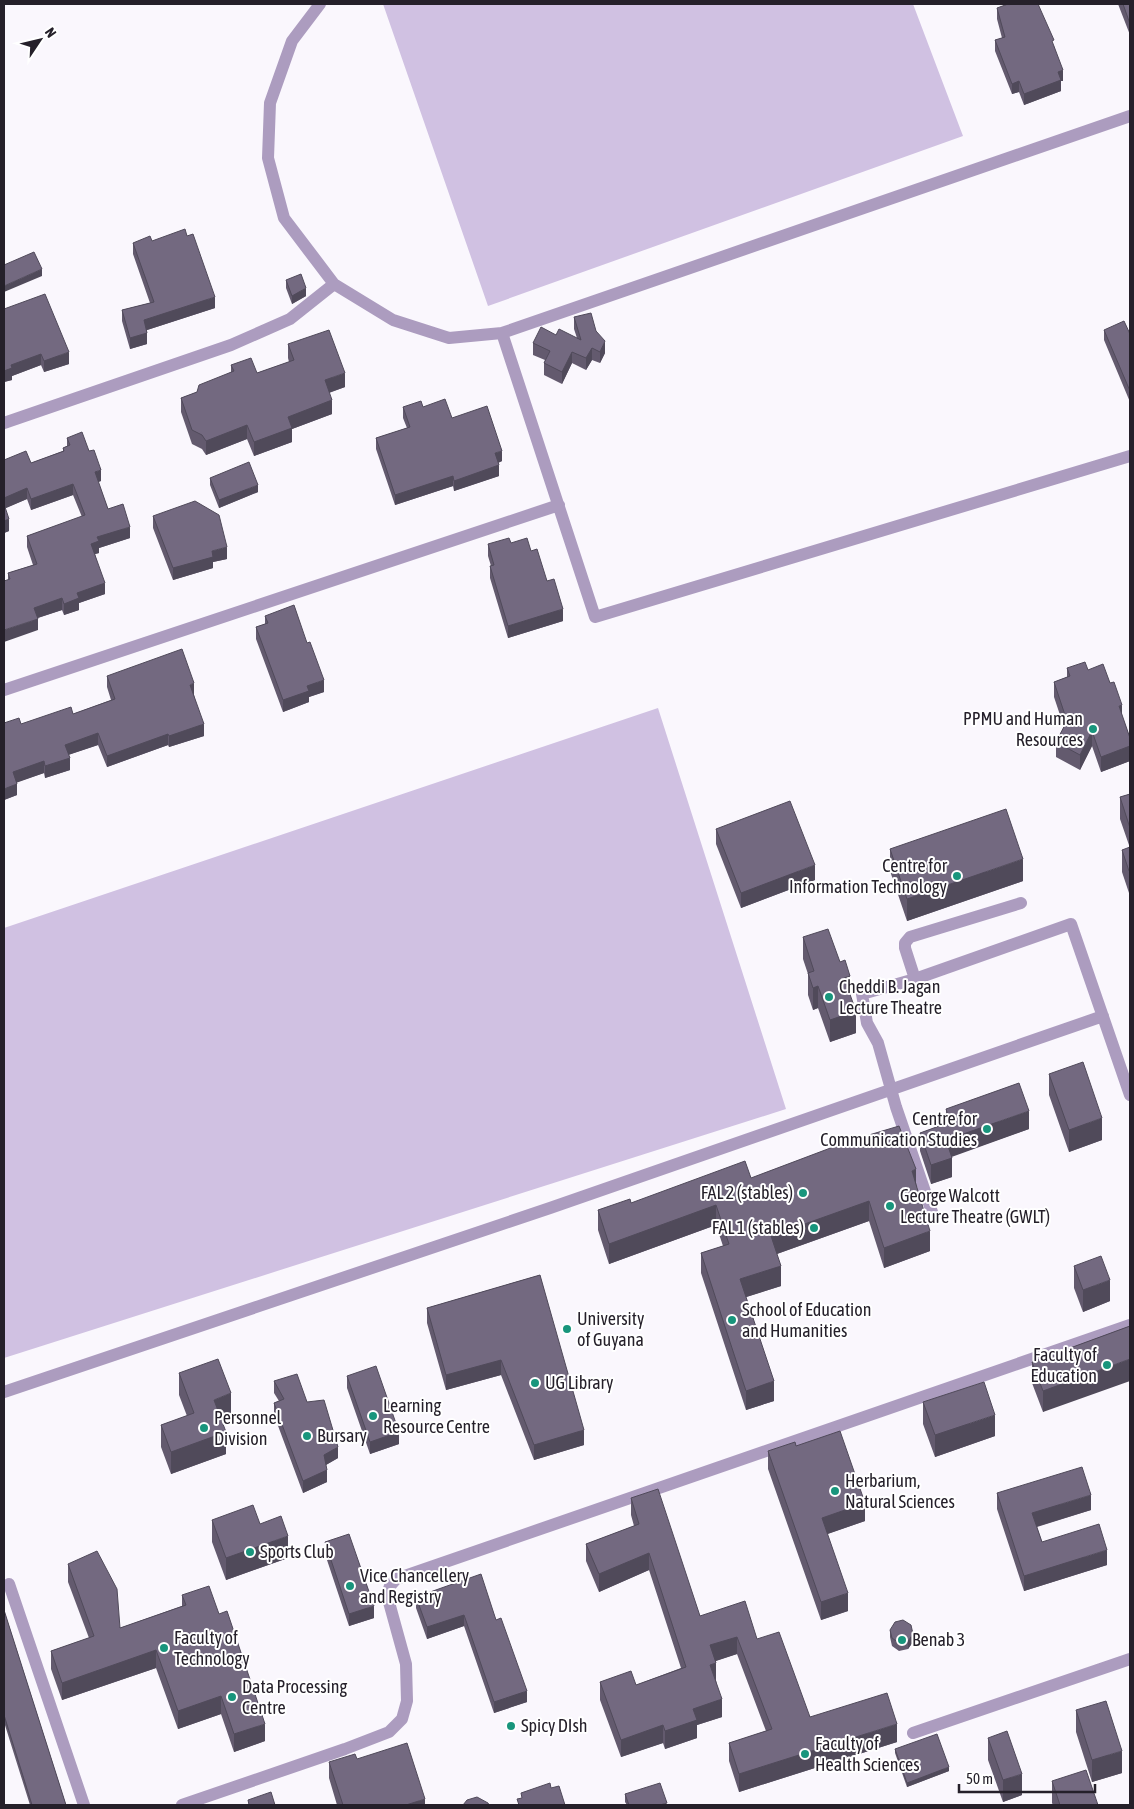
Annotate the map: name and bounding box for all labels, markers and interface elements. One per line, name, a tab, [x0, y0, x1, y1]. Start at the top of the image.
north arrow	[15, 15, 65, 65]
text: N	[42, 25, 60, 41]
place label: PPMU and Human Resources	[963, 708, 1083, 750]
marker: PPMU and Human Resources	[1087, 723, 1099, 735]
place label: Centre for Information Technology	[789, 855, 948, 897]
marker: Centre for Information Technology	[951, 870, 963, 882]
place label: Cheddi B. Jagan Lecture Theatre	[839, 976, 942, 1018]
marker: Cheddi B. Jagan Lecture Theatre	[823, 991, 835, 1003]
place label: Centre for Communication Studies	[820, 1108, 978, 1150]
marker: Centre for Communication Studies	[981, 1123, 993, 1135]
place label: FAL 2 (stables)	[701, 1182, 793, 1203]
place label: George Walcott Lecture Theatre (GWLT)	[900, 1185, 1050, 1227]
marker: FAL 2 (stables)	[797, 1187, 809, 1199]
marker: George Walcott Lecture Theatre (GWLT)	[884, 1200, 896, 1212]
place label: FAL 1 (stables)	[712, 1217, 804, 1238]
marker: FAL 1 (stables)	[808, 1222, 820, 1234]
place label: School of Education and Humanities	[742, 1299, 871, 1341]
place label: University of Guyana	[577, 1308, 644, 1350]
marker: School of Education and Humanities	[726, 1314, 738, 1326]
marker: University of Guyana	[561, 1323, 573, 1335]
place label: Faculty of Education	[1031, 1344, 1097, 1386]
marker: Faculty of Education	[1101, 1359, 1113, 1371]
place label: UG Library	[545, 1372, 613, 1393]
marker: UG Library	[529, 1377, 541, 1389]
place label: Learning Resource Centre	[383, 1395, 490, 1437]
place label: Personnel Division	[214, 1407, 282, 1449]
marker: Learning Resource Centre	[367, 1410, 379, 1422]
marker: Personnel Division	[198, 1422, 210, 1434]
place label: Bursary	[317, 1425, 367, 1446]
marker: Bursary	[301, 1430, 313, 1442]
place label: Herbarium, Natural Sciences	[845, 1470, 955, 1512]
marker: Herbarium, Natural Sciences	[829, 1485, 841, 1497]
place label: Sports Club	[260, 1541, 334, 1562]
marker: Sports Club	[244, 1546, 256, 1558]
place label: Vice Chancellery and Registry	[360, 1565, 469, 1607]
marker: Vice Chancellery and Registry	[344, 1580, 356, 1592]
place label: Faculty of Technology	[174, 1627, 250, 1669]
place label: Benab 3	[912, 1629, 965, 1650]
marker: Benab 3	[896, 1634, 908, 1646]
marker: Faculty of Technology	[158, 1642, 170, 1654]
place label: Data Processing Centre	[242, 1676, 347, 1718]
marker: Data Processing Centre	[226, 1691, 238, 1703]
place label: Spicy DIsh	[521, 1715, 588, 1736]
marker: Spicy DIsh	[505, 1720, 517, 1732]
place label: Faculty of Health Sciences	[815, 1733, 920, 1775]
marker: Faculty of Health Sciences	[799, 1748, 811, 1760]
scale bar	[959, 1762, 1095, 1794]
text: 50 m	[966, 1770, 993, 1787]

